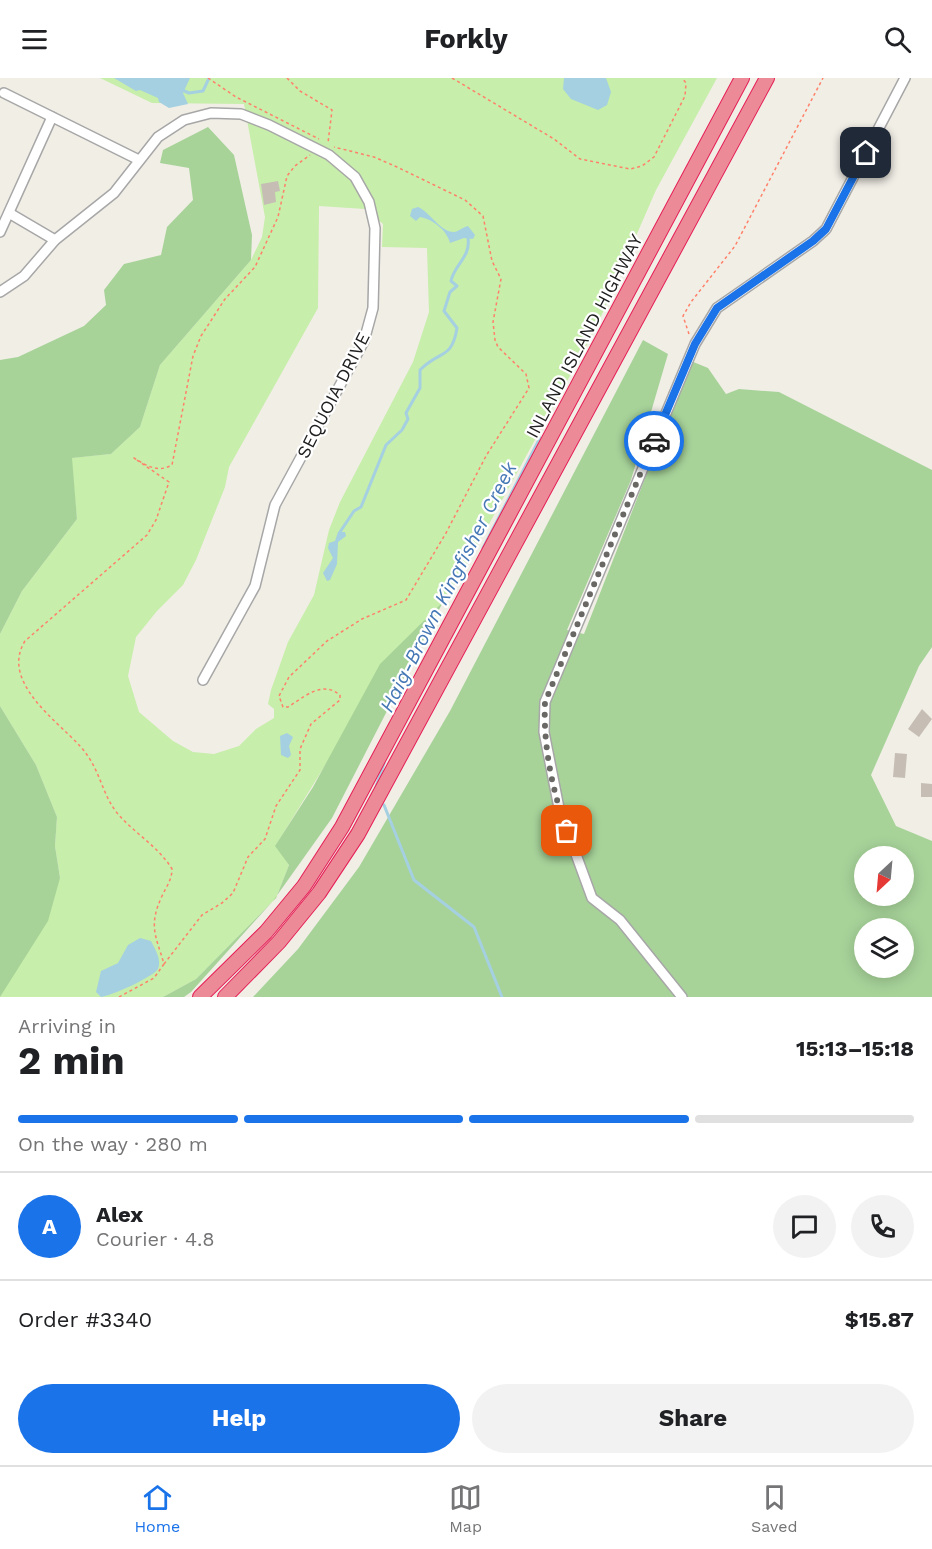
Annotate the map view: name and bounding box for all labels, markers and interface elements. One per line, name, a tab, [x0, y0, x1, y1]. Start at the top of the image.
icon: menu	[18, 23, 51, 56]
text: Forkly	[424, 23, 508, 55]
icon: search	[881, 23, 914, 56]
pin	[840, 127, 891, 178]
icon: home	[849, 136, 882, 169]
street label: INLAND ISLAND HIGHWAY	[521, 230, 647, 441]
street label: SEQUOIA DRIVE	[292, 329, 374, 461]
courier	[624, 411, 684, 471]
icon: car	[638, 425, 671, 458]
water label: Haig-Brown Kingfisher Creek	[374, 457, 522, 716]
pin	[541, 805, 592, 856]
icon: bag	[550, 814, 583, 847]
north arrow	[854, 846, 914, 906]
map controls	[854, 846, 914, 978]
button: layers	[854, 918, 914, 978]
text: Arriving in	[18, 1014, 116, 1038]
text: 15:13–15:18	[796, 1036, 914, 1061]
text: 2 min	[18, 1038, 125, 1083]
text: On the way · 280 m	[18, 1132, 208, 1156]
button: chat	[773, 1195, 836, 1258]
button: phone	[851, 1195, 914, 1258]
text: Alex	[96, 1202, 143, 1227]
text: A	[42, 1214, 57, 1239]
text: Courier · 4.8	[96, 1227, 215, 1251]
text: Order #3340	[18, 1307, 152, 1332]
text: $15.87	[845, 1307, 914, 1332]
button: Help	[18, 1384, 460, 1453]
button: Share	[472, 1384, 914, 1453]
tab: Home	[134, 1481, 180, 1536]
tab: Map	[449, 1481, 482, 1536]
tab: Saved	[751, 1481, 798, 1536]

